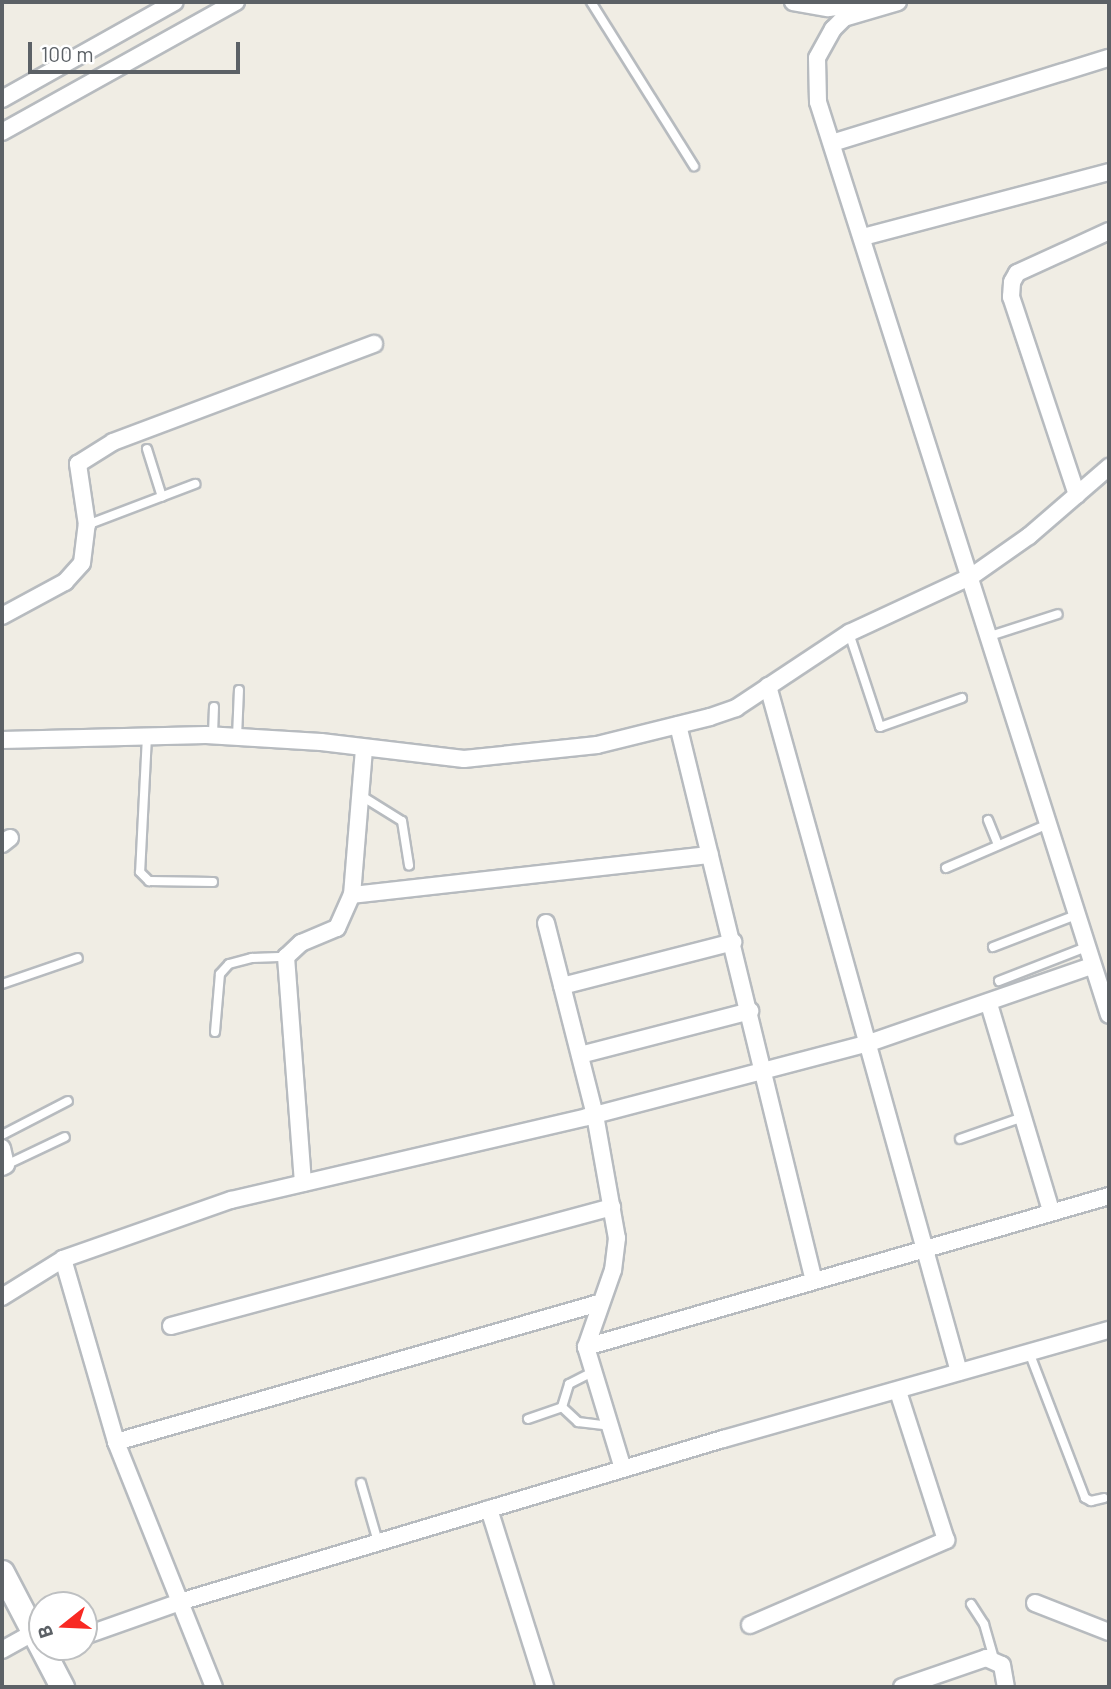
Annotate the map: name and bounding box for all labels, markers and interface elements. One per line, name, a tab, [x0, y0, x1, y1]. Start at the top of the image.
scale bar	[32, 28, 243, 72]
text: 100 m	[41, 41, 94, 66]
north arrow	[28, 1591, 98, 1661]
text: B	[32, 1623, 57, 1641]

